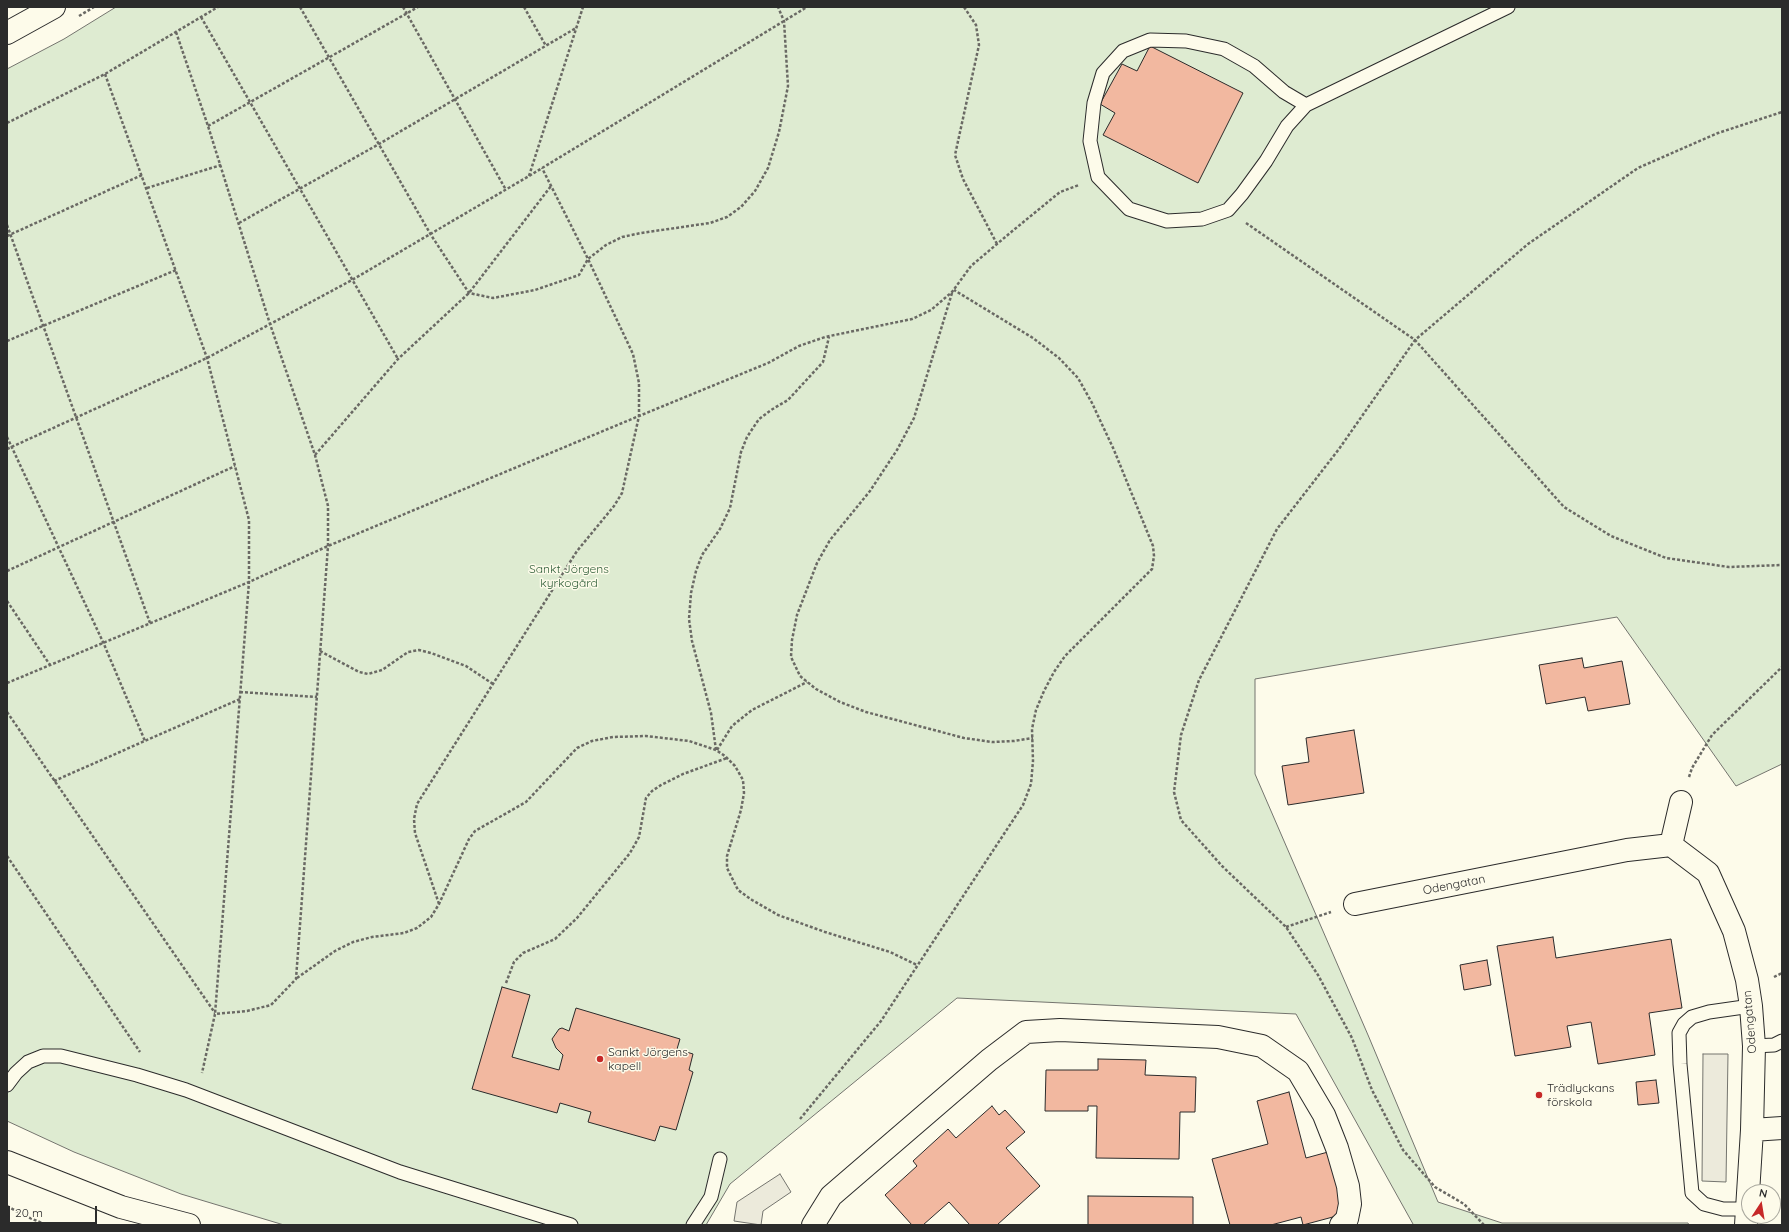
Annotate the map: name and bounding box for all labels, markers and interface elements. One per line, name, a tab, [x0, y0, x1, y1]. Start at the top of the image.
park label: Sankt Jörgens kyrkogård	[529, 562, 609, 590]
street label: Odengatan	[1422, 872, 1486, 898]
street label: Odengatan	[1740, 990, 1760, 1054]
place label: Sankt Jörgens kapell	[608, 1045, 688, 1073]
marker: Sankt Jörgens kapell	[595, 1054, 605, 1064]
place label: Trädlyckans förskola	[1547, 1081, 1614, 1109]
marker: Trädlyckans förskola	[1534, 1090, 1544, 1100]
north arrow	[1741, 1184, 1781, 1224]
text: N	[1758, 1186, 1769, 1201]
scale bar	[10, 1198, 99, 1224]
text: 20 m	[15, 1205, 43, 1220]

